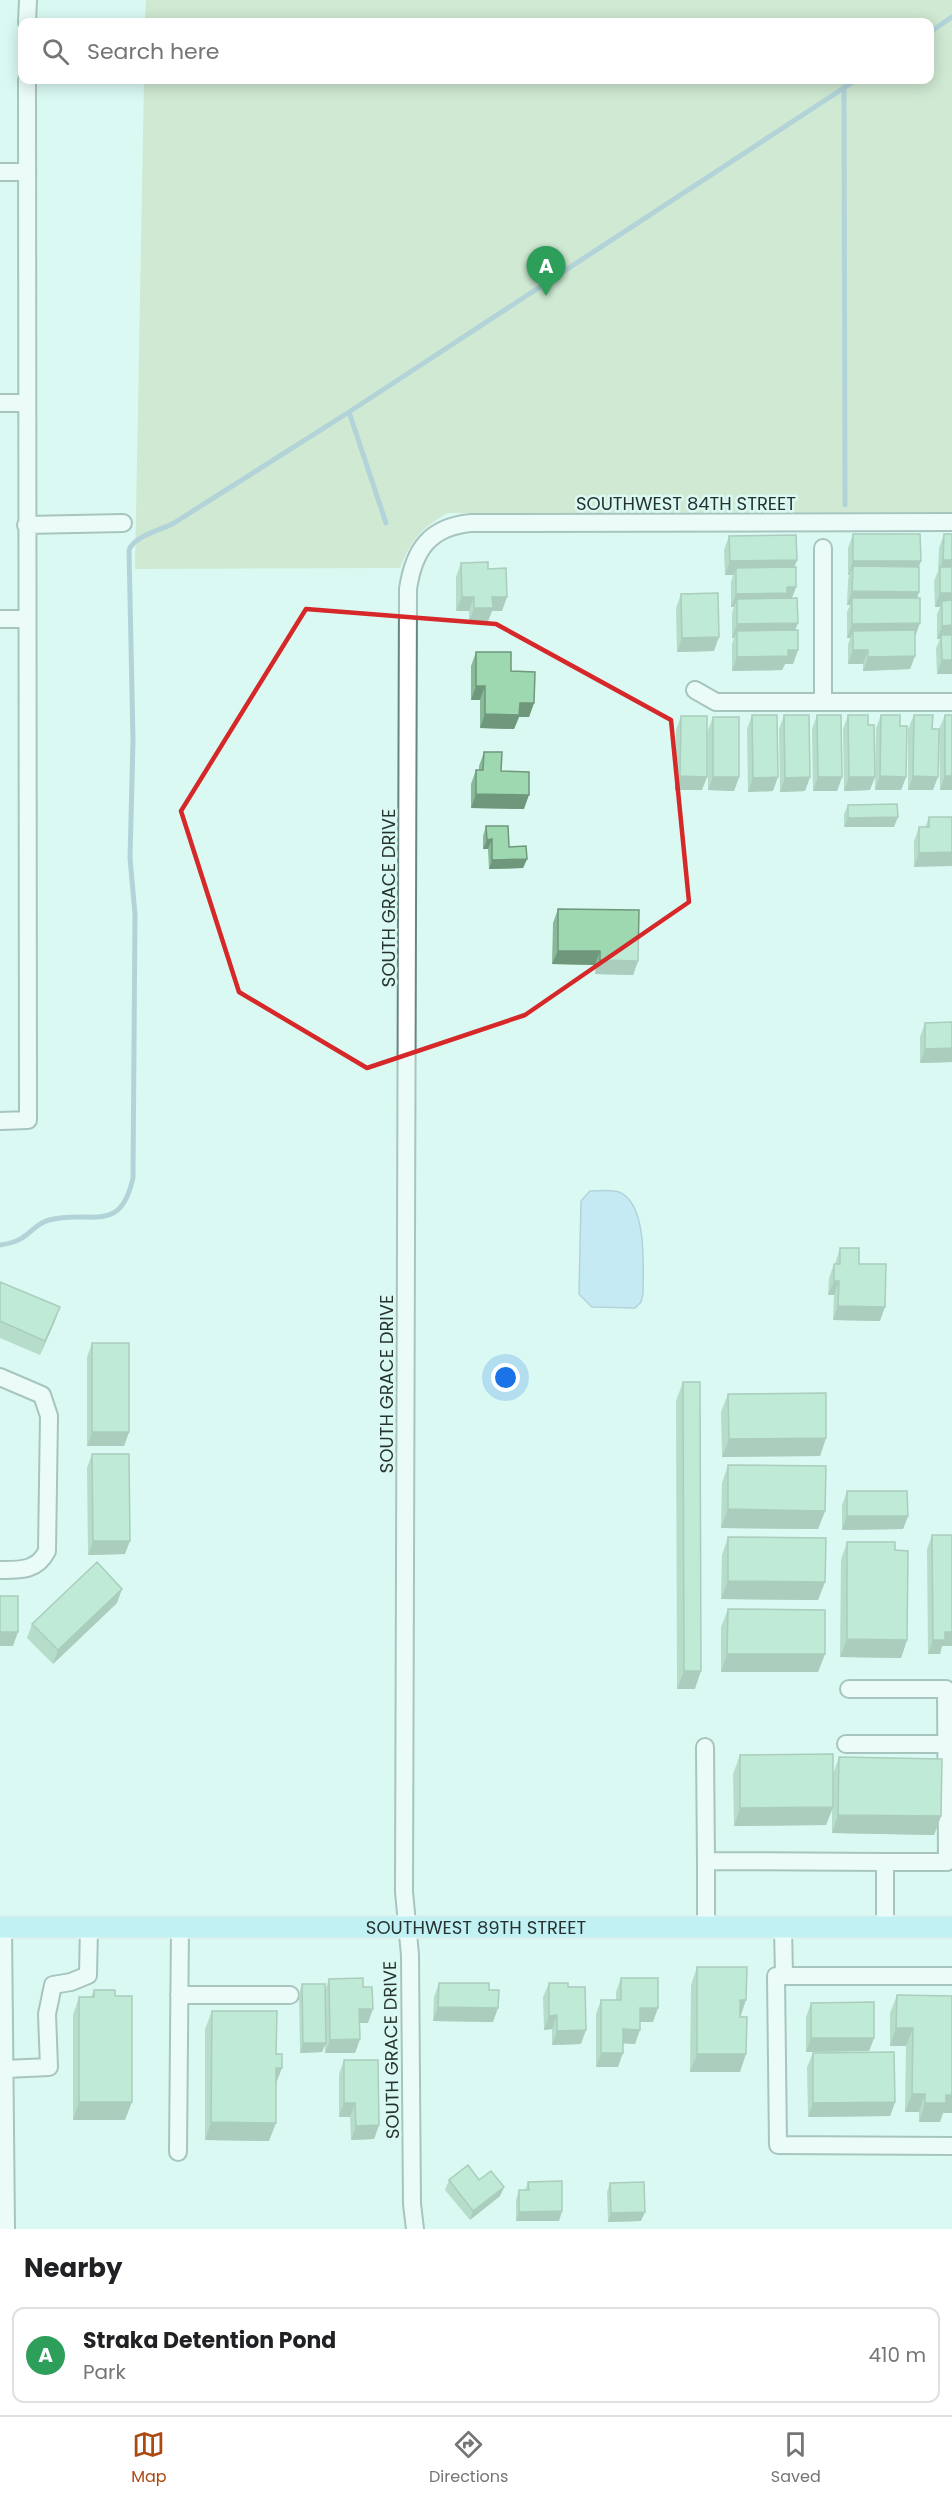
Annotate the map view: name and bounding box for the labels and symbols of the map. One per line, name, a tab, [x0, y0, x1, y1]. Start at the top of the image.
pin: A	[526, 246, 566, 296]
street label: SOUTHWEST 84TH STREET	[576, 491, 796, 516]
street label: SOUTH GRACE DRIVE	[376, 809, 401, 987]
street label: SOUTH GRACE DRIVE	[374, 1295, 399, 1473]
your location	[491, 1363, 520, 1392]
street label: SOUTHWEST 89TH STREET	[366, 1915, 586, 1940]
street label: SOUTH GRACE DRIVE	[377, 1961, 405, 2139]

